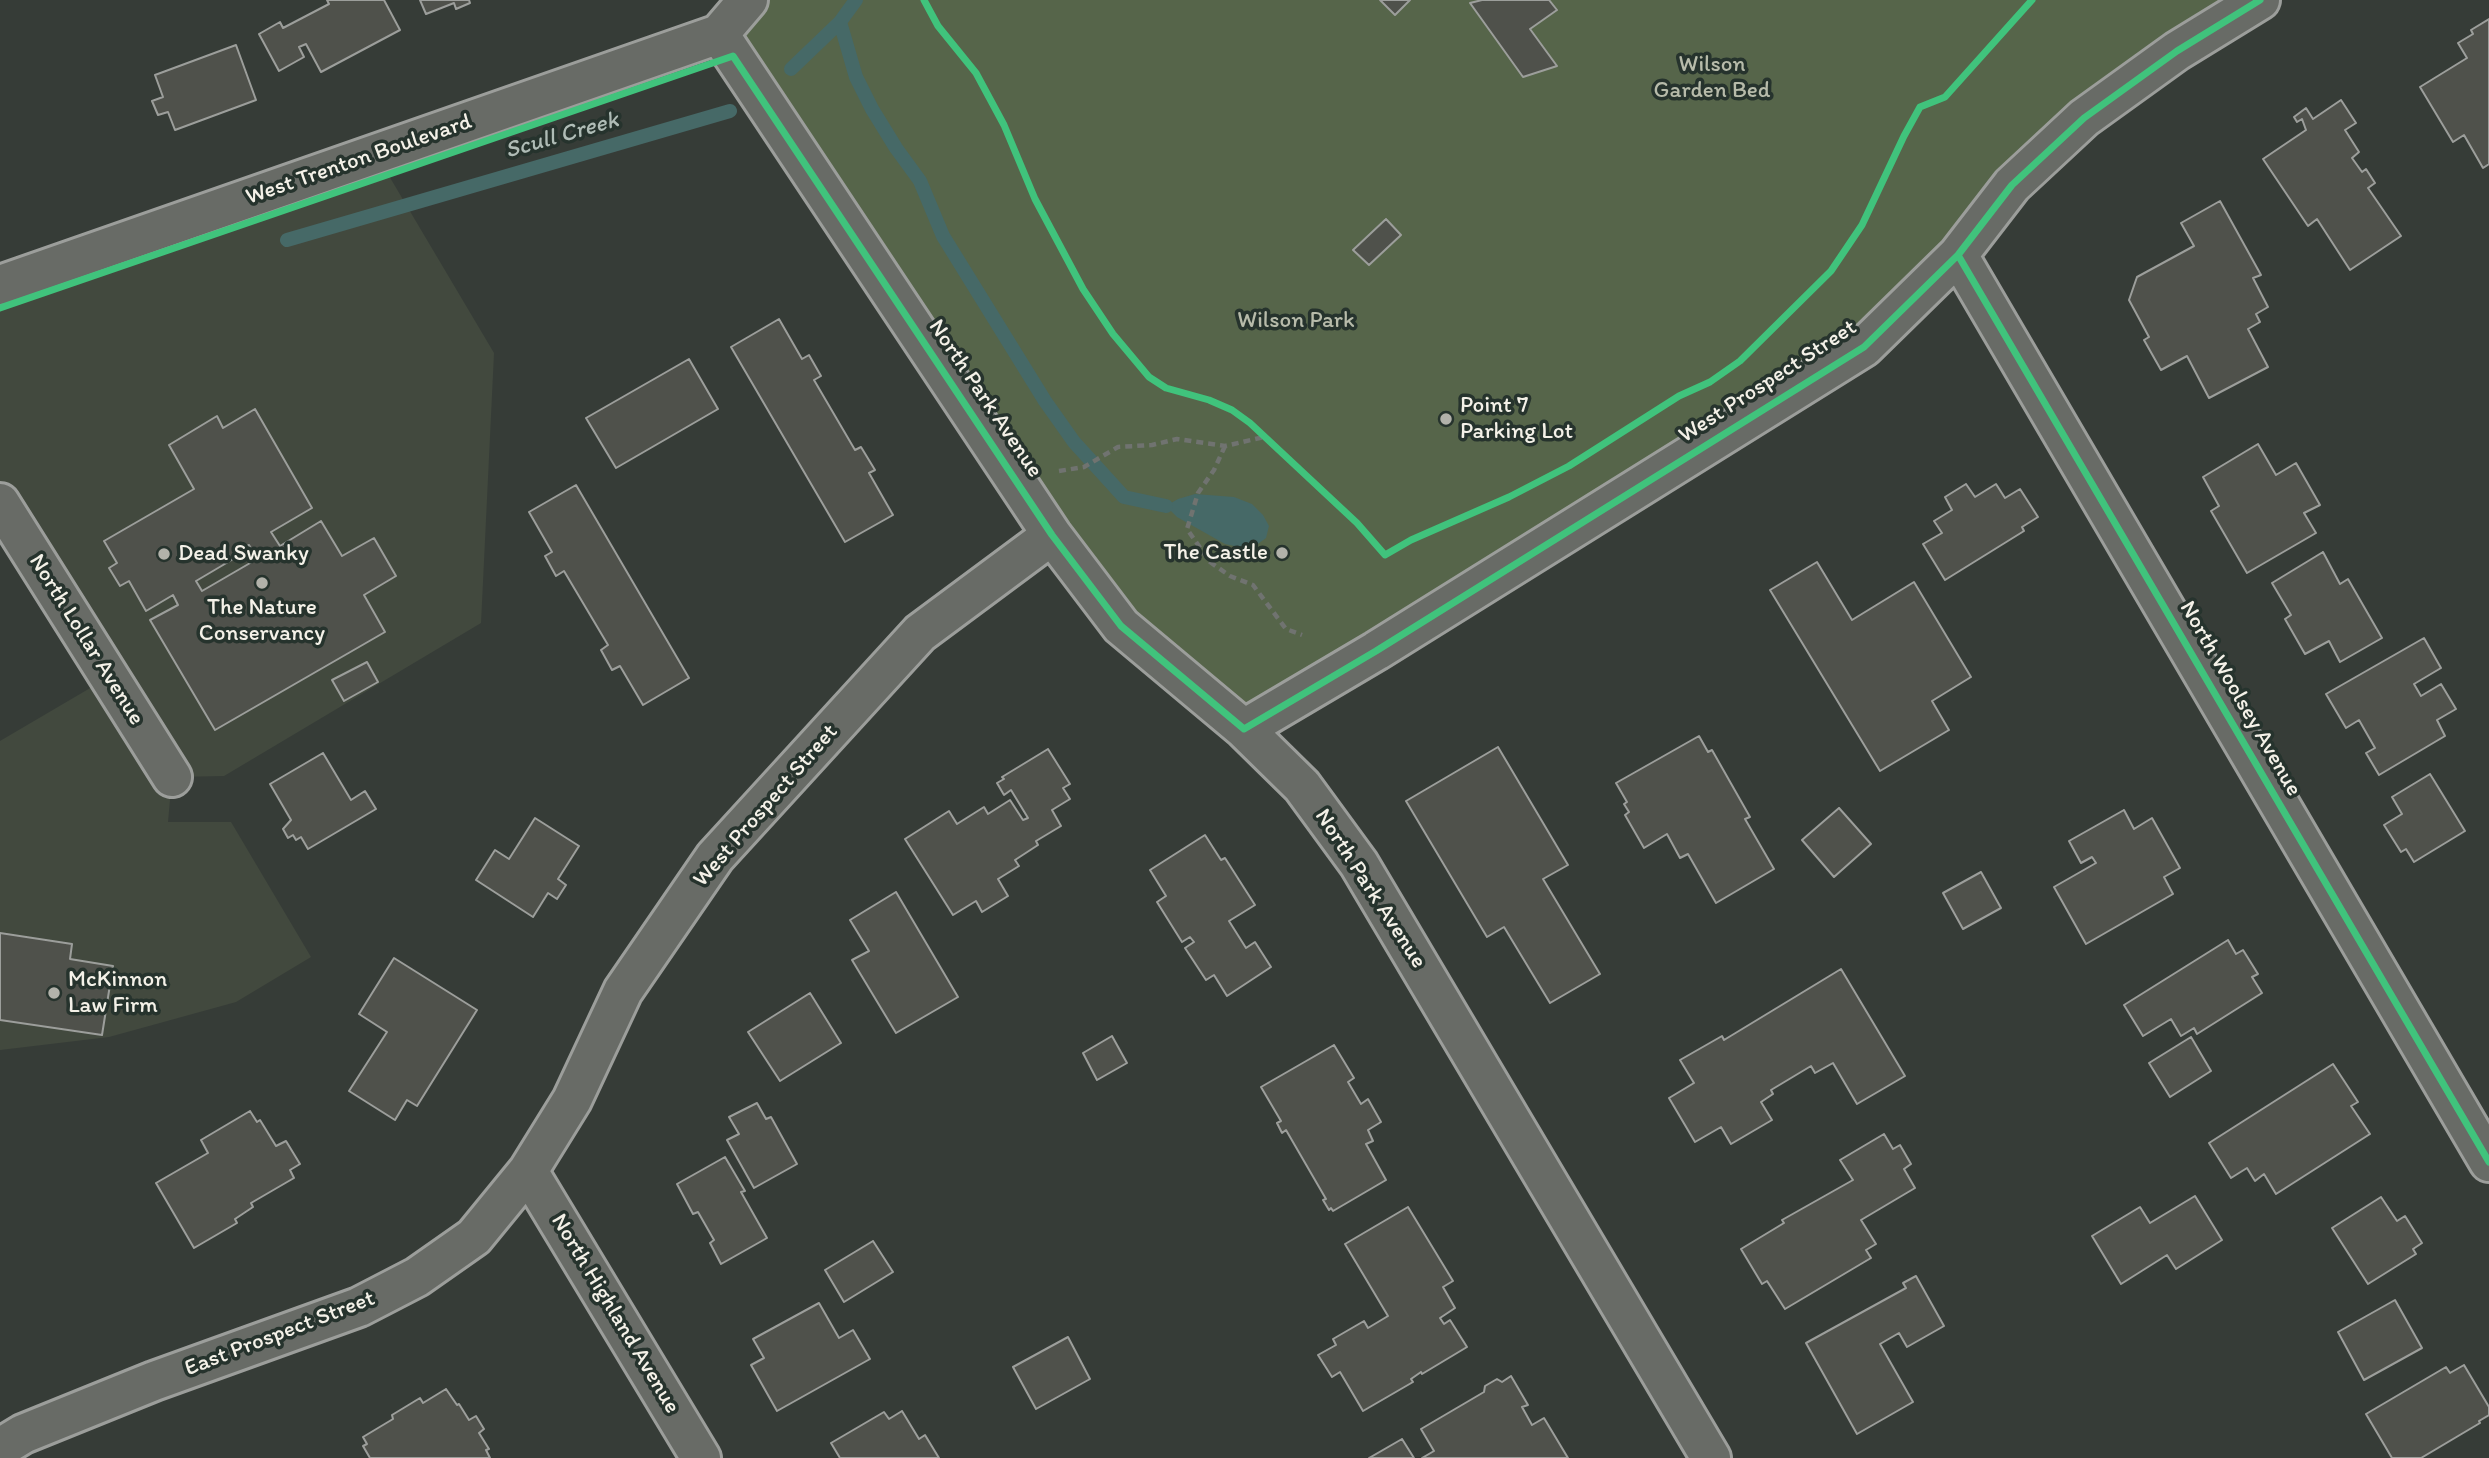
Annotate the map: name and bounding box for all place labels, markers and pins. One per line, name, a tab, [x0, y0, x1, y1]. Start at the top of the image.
place label: Point 7 Parking Lot	[1460, 392, 1573, 446]
marker: Point 7 Parking Lot	[1438, 411, 1454, 427]
place label: The Castle	[1164, 539, 1268, 567]
place label: Dead Swanky	[178, 540, 309, 568]
marker: The Castle	[1274, 545, 1290, 561]
marker: Dead Swanky	[156, 546, 172, 562]
marker: The Nature Conservancy	[254, 575, 270, 591]
place label: The Nature Conservancy	[199, 594, 325, 648]
place label: McKinnon Law Firm	[68, 966, 167, 1020]
marker: McKinnon Law Firm	[46, 985, 62, 1001]

